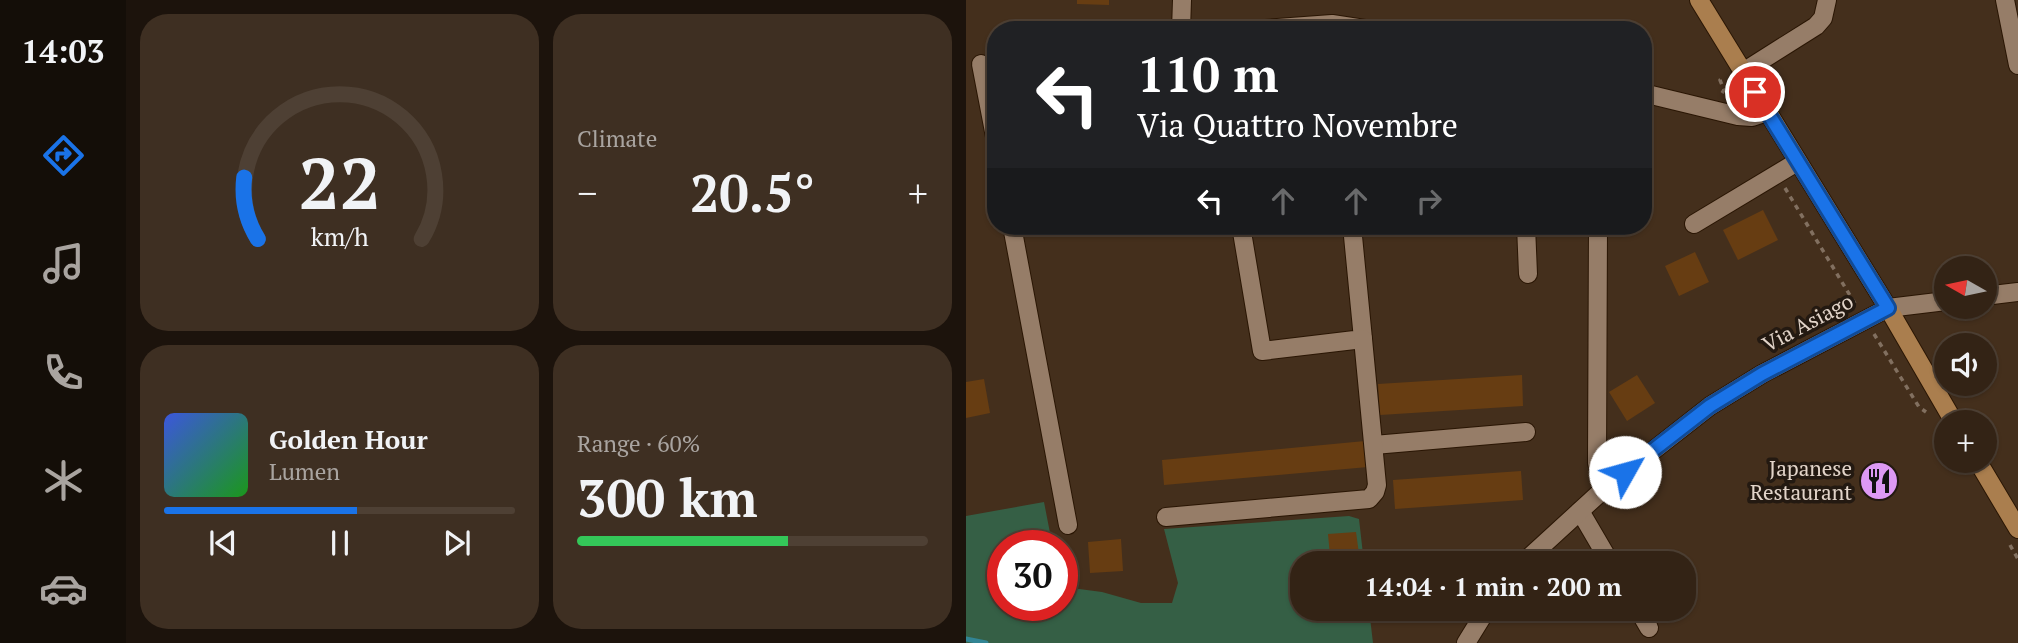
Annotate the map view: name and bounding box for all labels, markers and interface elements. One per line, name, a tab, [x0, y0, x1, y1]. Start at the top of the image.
text: 14:03	[21, 30, 105, 72]
text: 110 m	[1137, 41, 1279, 106]
icon: left	[1022, 49, 1113, 140]
pin	[1725, 62, 1785, 122]
icon: arrive	[1736, 73, 1774, 111]
text: Via Quattro Novembre	[1137, 104, 1458, 146]
text: Climate	[577, 123, 657, 154]
icon: directions	[39, 131, 88, 180]
text: 22	[298, 133, 381, 230]
text: 20.5°	[690, 158, 815, 227]
text: −	[577, 168, 597, 218]
text: +	[908, 168, 928, 218]
icon: left	[1191, 182, 1229, 220]
icon: ahead	[1264, 182, 1302, 220]
icon: ahead	[1337, 182, 1375, 220]
icon: right	[1410, 182, 1448, 220]
text: km/h	[311, 219, 369, 252]
icon: music	[39, 239, 88, 288]
north arrow	[1934, 256, 1997, 318]
map controls	[1934, 256, 1997, 473]
street label: Via Asiago	[1757, 287, 1858, 358]
button: sound	[1934, 333, 1997, 396]
icon: phone	[39, 348, 88, 397]
button: +	[1934, 410, 1997, 473]
text: Golden Hour	[269, 422, 428, 456]
text: Range · 60%	[577, 428, 700, 459]
position arrow	[1588, 435, 1662, 509]
place label: Japanese Restaurant	[1750, 454, 1852, 506]
icon: climate	[39, 456, 88, 505]
text: Lumen	[269, 456, 340, 487]
restaurant icon: Japanese Restaurant	[1858, 460, 1900, 502]
text: 300 km	[577, 463, 758, 532]
icon: previous	[204, 524, 242, 562]
icon: pause	[321, 524, 359, 562]
icon: next	[438, 524, 476, 562]
speed limit sign: 30	[987, 530, 1078, 621]
icon: car	[39, 564, 88, 613]
text: 14:04 · 1 min · 200 m	[1364, 569, 1622, 603]

